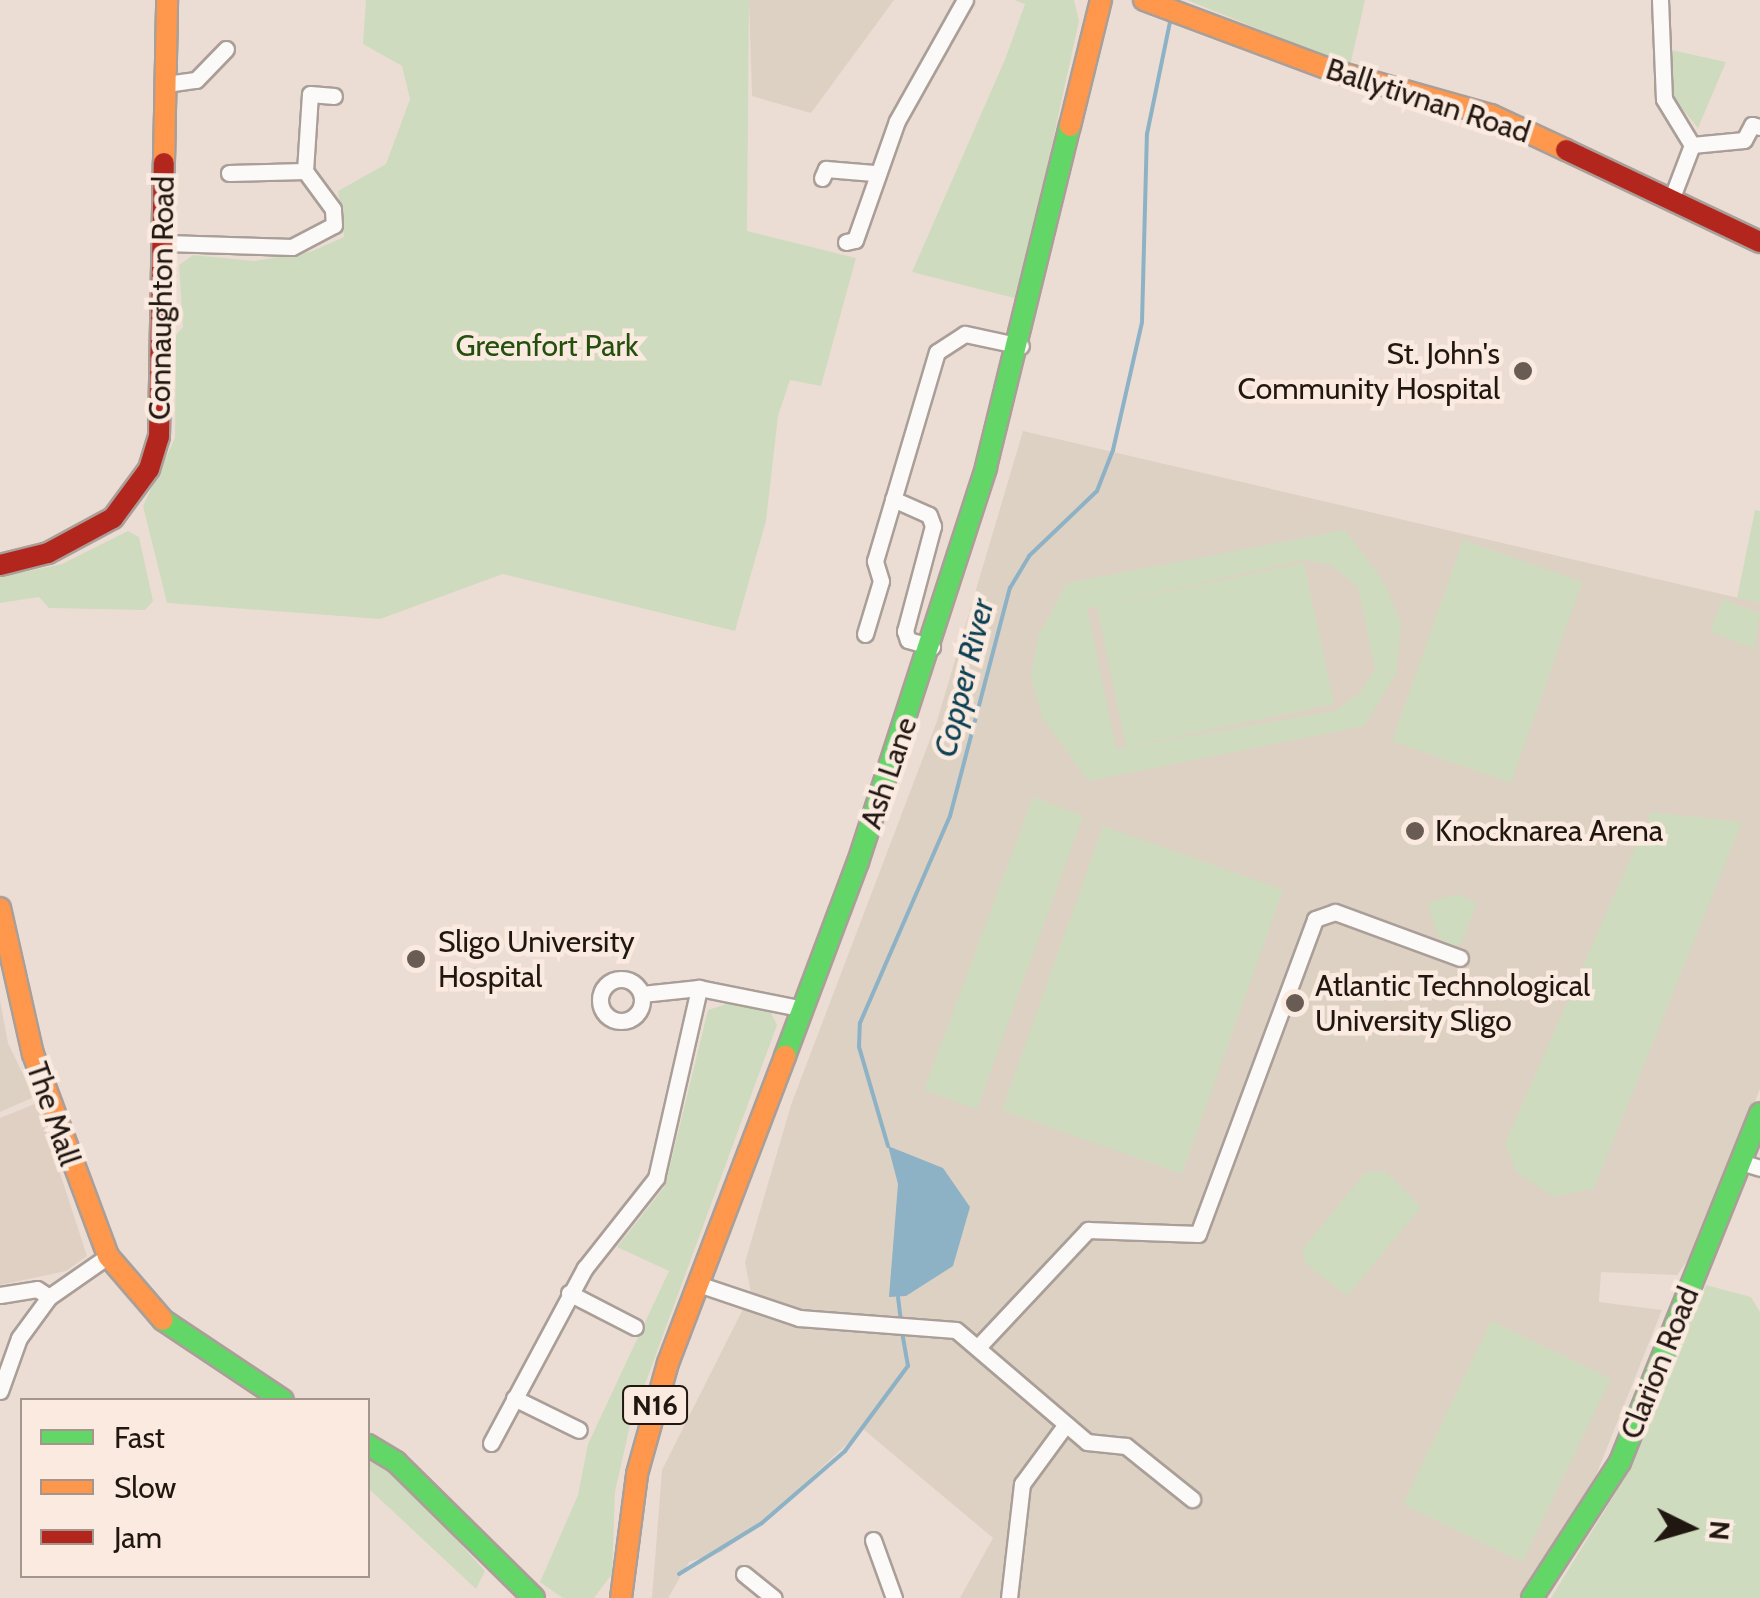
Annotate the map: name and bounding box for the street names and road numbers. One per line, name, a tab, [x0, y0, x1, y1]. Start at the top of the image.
street label: Ballytivnan Road	[1321, 51, 1535, 151]
street label: Connaughton Road	[142, 176, 182, 420]
street label: Ash Lane	[853, 713, 925, 833]
street label: The Mall	[19, 1058, 87, 1170]
street label: Clarion Road	[1613, 1282, 1707, 1444]
road number: N16	[620, 1382, 690, 1428]

